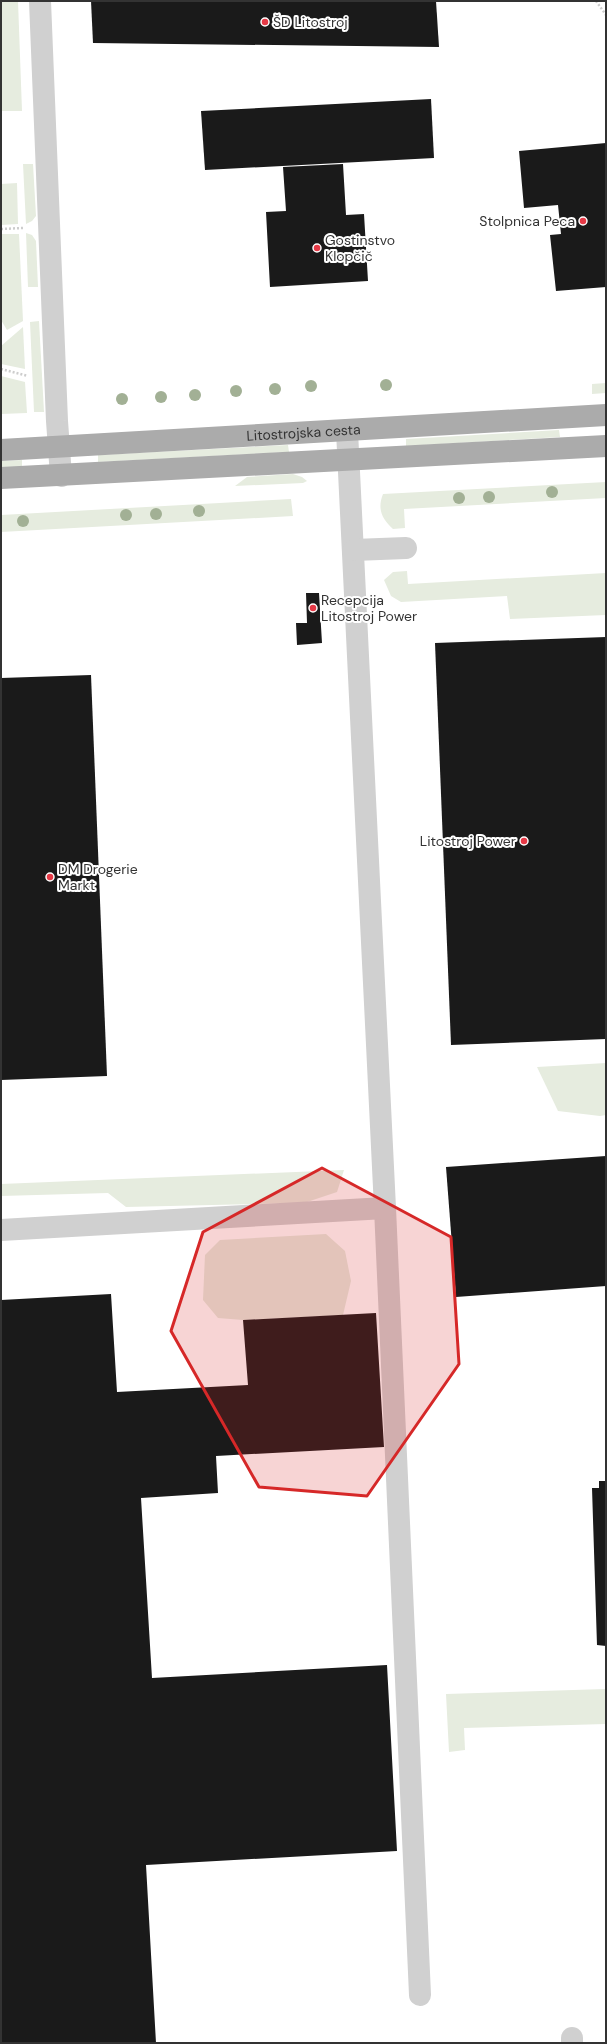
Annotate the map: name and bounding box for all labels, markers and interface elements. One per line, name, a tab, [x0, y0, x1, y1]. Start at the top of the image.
place label: ŠD Litostroj	[273, 13, 348, 31]
marker: ŠD Litostroj	[260, 17, 270, 27]
place label: Stolpnica Peca	[479, 212, 575, 230]
marker: Stolpnica Peca	[578, 216, 588, 226]
place label: Gostinstvo Klopčič	[325, 231, 395, 265]
marker: Gostinstvo Klopčič	[312, 243, 322, 253]
street label: Litostrojska cesta	[246, 420, 361, 445]
place label: Recepcija Litostroj Power	[321, 591, 417, 625]
marker: Recepcija Litostroj Power	[308, 603, 318, 613]
place label: Litostroj Power	[420, 832, 516, 850]
marker: Litostroj Power	[519, 836, 529, 846]
place label: DM Drogerie Markt	[58, 860, 138, 894]
marker: DM Drogerie Markt	[45, 872, 55, 882]

